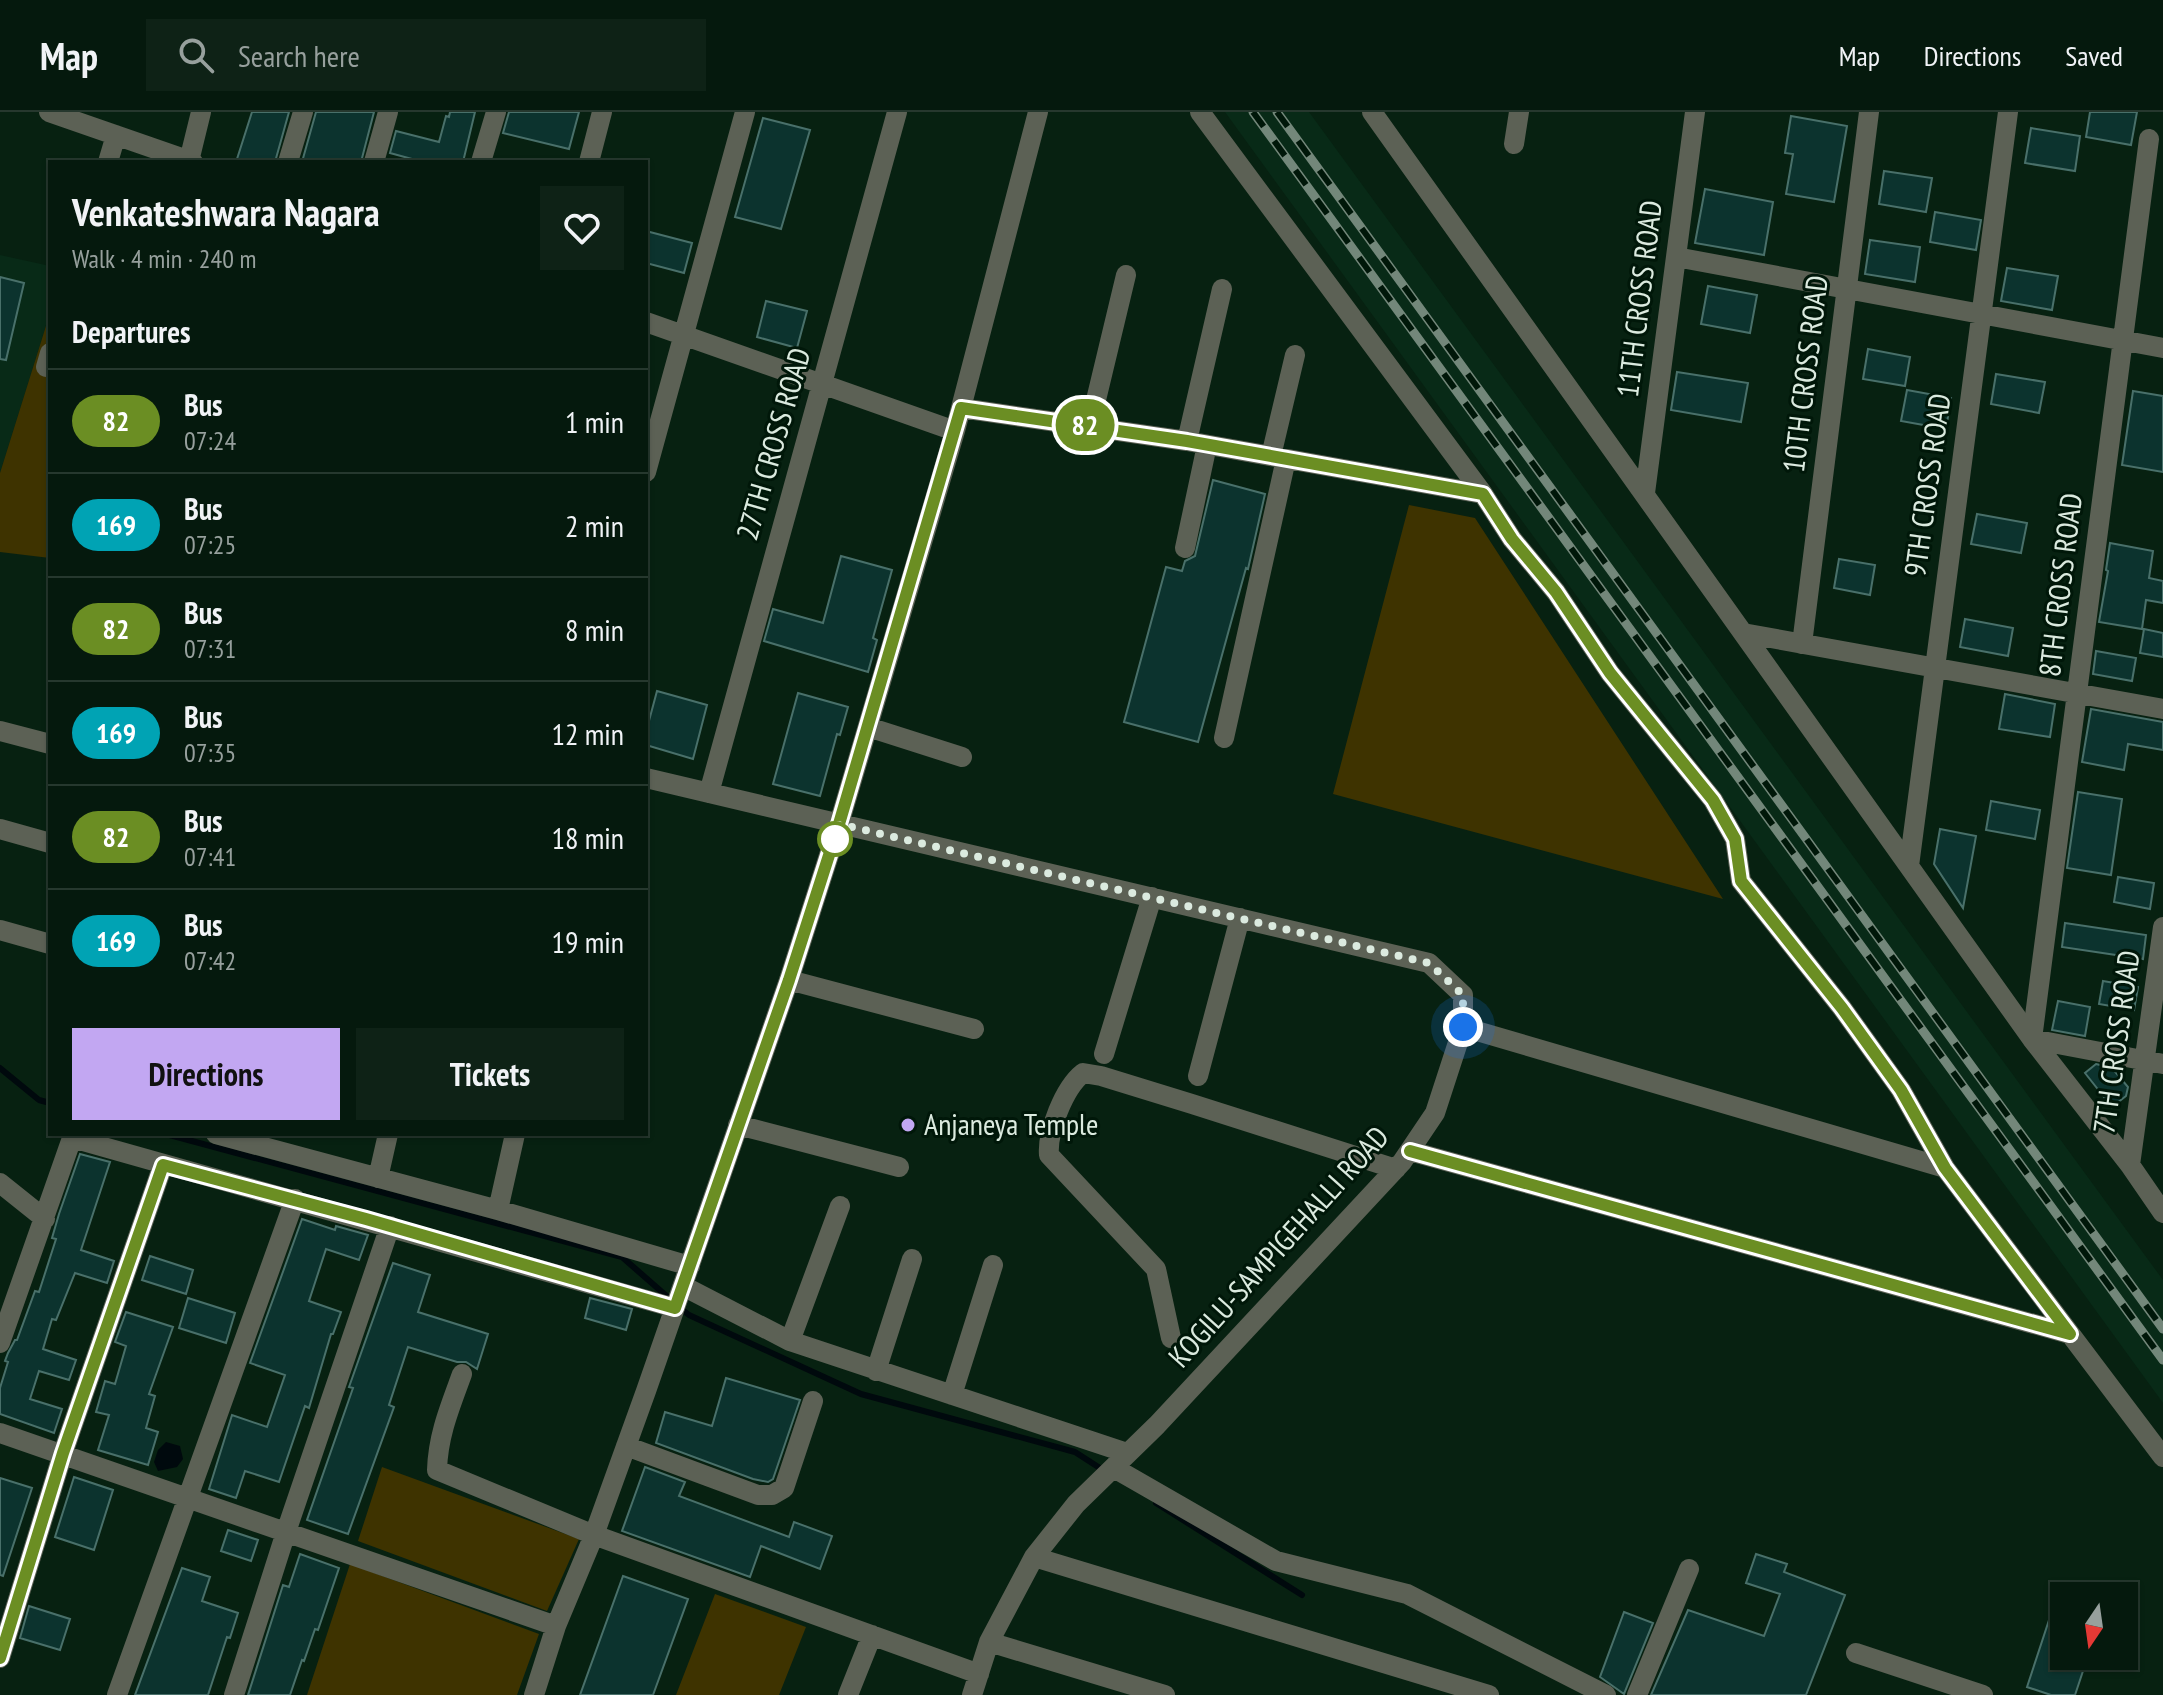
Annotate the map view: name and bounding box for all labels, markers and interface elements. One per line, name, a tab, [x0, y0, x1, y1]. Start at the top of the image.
search box	[146, 19, 706, 91]
text: Map	[40, 31, 98, 80]
icon: search	[174, 33, 218, 77]
text: Search here	[238, 36, 360, 75]
text: Map	[1839, 37, 1880, 74]
text: Directions	[1924, 37, 2021, 74]
text: Saved	[2065, 37, 2123, 74]
button: heart	[540, 186, 624, 270]
text: Venkateshwara Nagara	[72, 187, 380, 236]
street label: 11TH CROSS ROAD	[1607, 198, 1670, 399]
text: Walk · 4 min · 240 m	[72, 242, 256, 275]
street label: 10TH CROSS ROAD	[1773, 273, 1836, 474]
text: Departures	[72, 312, 190, 351]
street label: 27TH CROSS ROAD	[727, 343, 819, 544]
text: Bus	[184, 385, 223, 424]
street label: 9TH CROSS ROAD	[1894, 391, 1959, 579]
line badge: 82	[1049, 399, 1121, 451]
text: 82	[103, 402, 129, 439]
text: 1 min	[565, 402, 624, 441]
text: 82	[1072, 406, 1098, 443]
text: 07:24	[184, 424, 236, 457]
text: Bus	[184, 489, 223, 528]
street label: 8TH CROSS ROAD	[2029, 491, 2090, 679]
text: 169	[96, 506, 136, 543]
text: 2 min	[565, 506, 624, 545]
text: 07:25	[184, 528, 236, 561]
text: Bus	[184, 593, 223, 632]
text: 82	[103, 610, 129, 647]
text: 8 min	[565, 610, 624, 649]
text: 07:31	[184, 632, 236, 665]
text: Bus	[184, 697, 223, 736]
text: 169	[96, 714, 136, 751]
text: 12 min	[551, 714, 624, 753]
text: 07:35	[184, 736, 236, 769]
text: Bus	[184, 801, 223, 840]
text: 82	[103, 818, 129, 855]
text: 18 min	[551, 818, 624, 857]
unlabelled marker	[818, 822, 852, 856]
text: 07:41	[184, 840, 236, 873]
text: Bus	[184, 905, 223, 944]
text: 169	[96, 922, 136, 959]
text: 19 min	[551, 922, 624, 961]
text: 07:42	[184, 944, 236, 977]
street label: 7TH CROSS ROAD	[2083, 948, 2148, 1136]
your location	[1443, 1007, 1483, 1047]
button: Directions	[72, 1028, 340, 1120]
button: Tickets	[356, 1028, 624, 1120]
place label: Anjaneya Temple	[924, 1104, 1098, 1143]
marker: Anjaneya Temple	[899, 1116, 917, 1134]
street label: KOGILU-SAMPIGEHALLI ROAD	[1159, 1117, 1397, 1375]
north arrow	[2050, 1582, 2138, 1670]
map controls	[2050, 1582, 2138, 1670]

